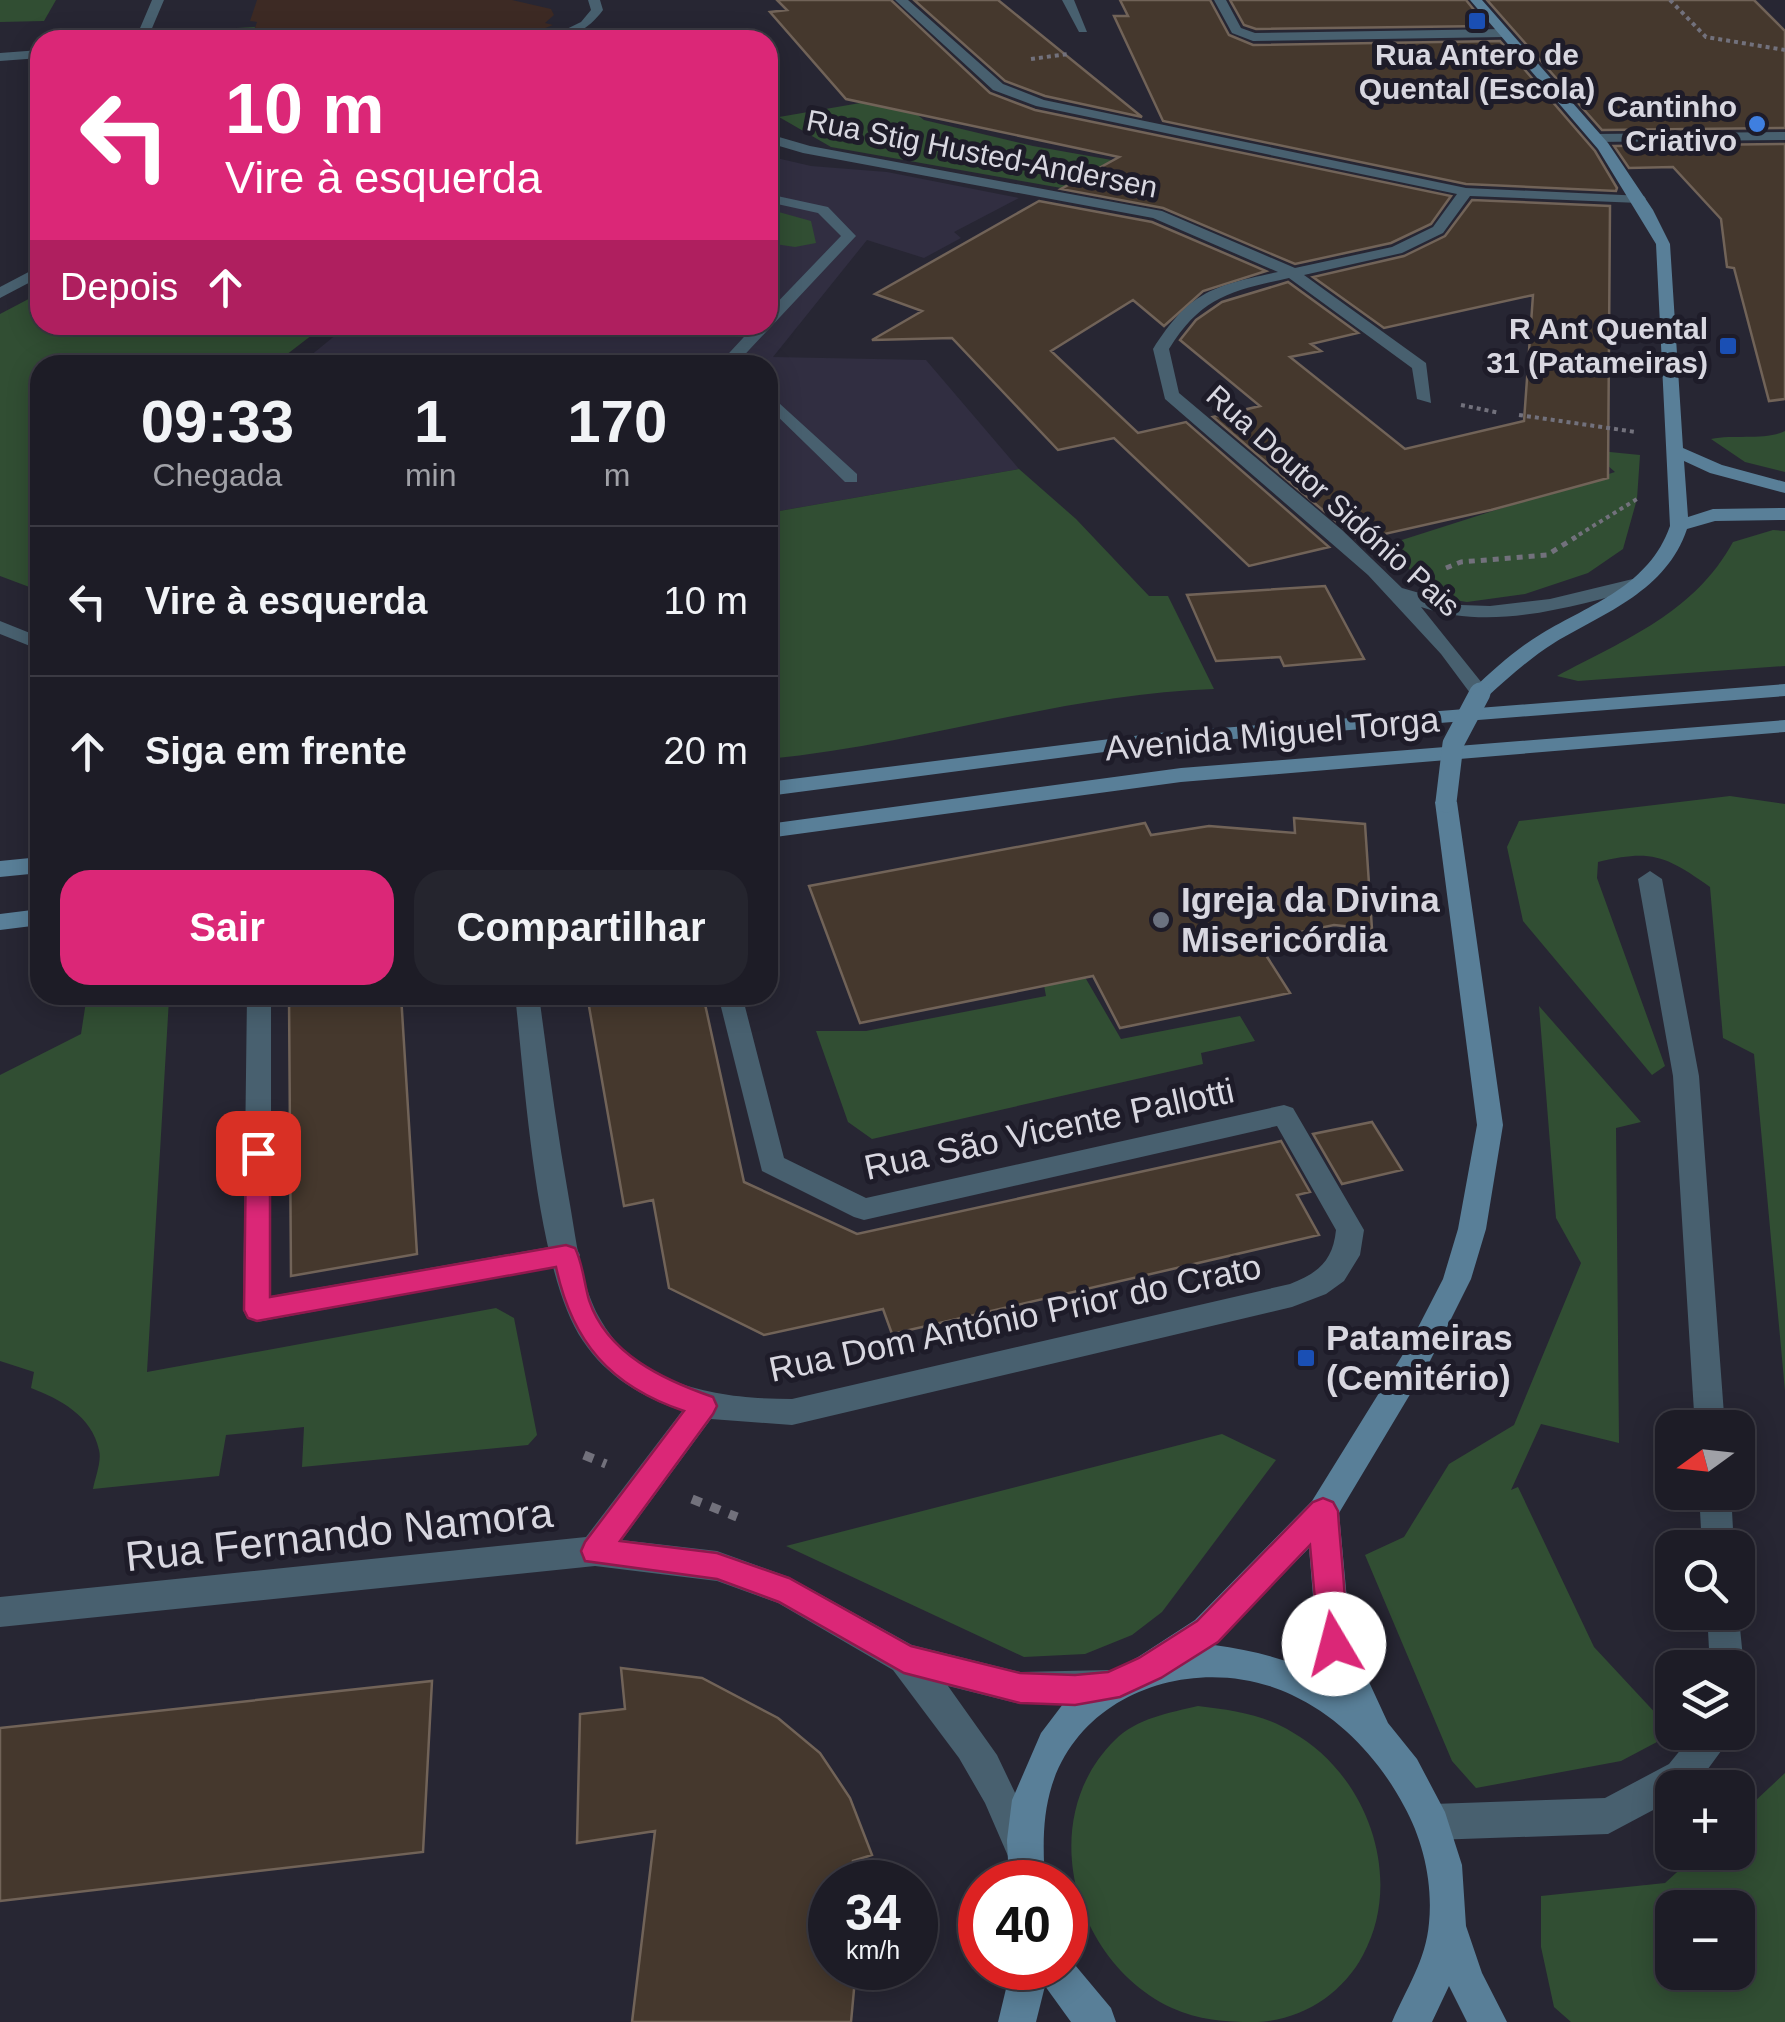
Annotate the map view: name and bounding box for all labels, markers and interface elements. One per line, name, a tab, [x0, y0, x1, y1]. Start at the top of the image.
marker: Rua Antero de Quental (Escola)	[1466, 10, 1488, 32]
place label: Rua Antero de Quental (Escola)	[1359, 38, 1595, 105]
icon: left	[60, 70, 190, 200]
text: 10 m	[225, 70, 385, 148]
place label: Cantinho Criativo	[1607, 90, 1737, 157]
street label: Rua Stig Husted-Andersen	[804, 103, 1160, 204]
marker: Cantinho Criativo	[1746, 113, 1768, 135]
text: Vire à esquerda	[225, 152, 542, 203]
icon: ahead	[198, 260, 253, 315]
text: Depois	[60, 266, 178, 308]
place label: R Ant Quental 31 (Patameiras)	[1486, 312, 1708, 379]
marker: R Ant Quental 31 (Patameiras)	[1717, 335, 1739, 357]
street label: Rua Doutor Sidónio Pais	[1200, 378, 1466, 623]
text: 09:33	[141, 388, 294, 455]
text: 1	[414, 388, 447, 455]
text: 170	[567, 388, 667, 455]
text: Chegada	[152, 457, 282, 493]
text: min	[405, 457, 456, 493]
text: m	[604, 457, 631, 493]
icon: left	[60, 574, 115, 629]
text: Vire à esquerda	[145, 580, 427, 622]
text: 10 m	[664, 580, 748, 622]
street label: Avenida Miguel Torga	[1103, 699, 1441, 768]
icon: ahead	[60, 724, 115, 779]
text: Siga em frente	[145, 730, 407, 772]
text: 20 m	[664, 730, 748, 772]
button: Sair	[60, 870, 394, 985]
button: Compartilhar	[414, 870, 748, 985]
place label: Igreja da Divina Misericórdia	[1181, 880, 1440, 959]
marker: Igreja da Divina Misericórdia	[1150, 909, 1172, 931]
street label: Rua São Vicente Pallotti	[861, 1070, 1237, 1187]
pin	[216, 1111, 301, 1196]
icon: arrive	[231, 1126, 286, 1181]
street label: Rua Dom António Prior do Crato	[765, 1246, 1264, 1389]
place label: Patameiras (Cemitério)	[1326, 1318, 1513, 1397]
marker: Patameiras (Cemitério)	[1295, 1347, 1317, 1369]
north arrow	[1655, 1410, 1755, 1510]
map controls	[1655, 1410, 1755, 1990]
street label: Rua Fernando Namora	[123, 1489, 556, 1580]
button: search	[1655, 1530, 1755, 1630]
position arrow	[1282, 1592, 1386, 1696]
button: layers	[1655, 1650, 1755, 1750]
button: +	[1655, 1770, 1755, 1870]
speed limit sign: 40	[958, 1860, 1088, 1990]
text: 34	[845, 1885, 901, 1941]
button: −	[1655, 1890, 1755, 1990]
text: km/h	[846, 1936, 900, 1964]

